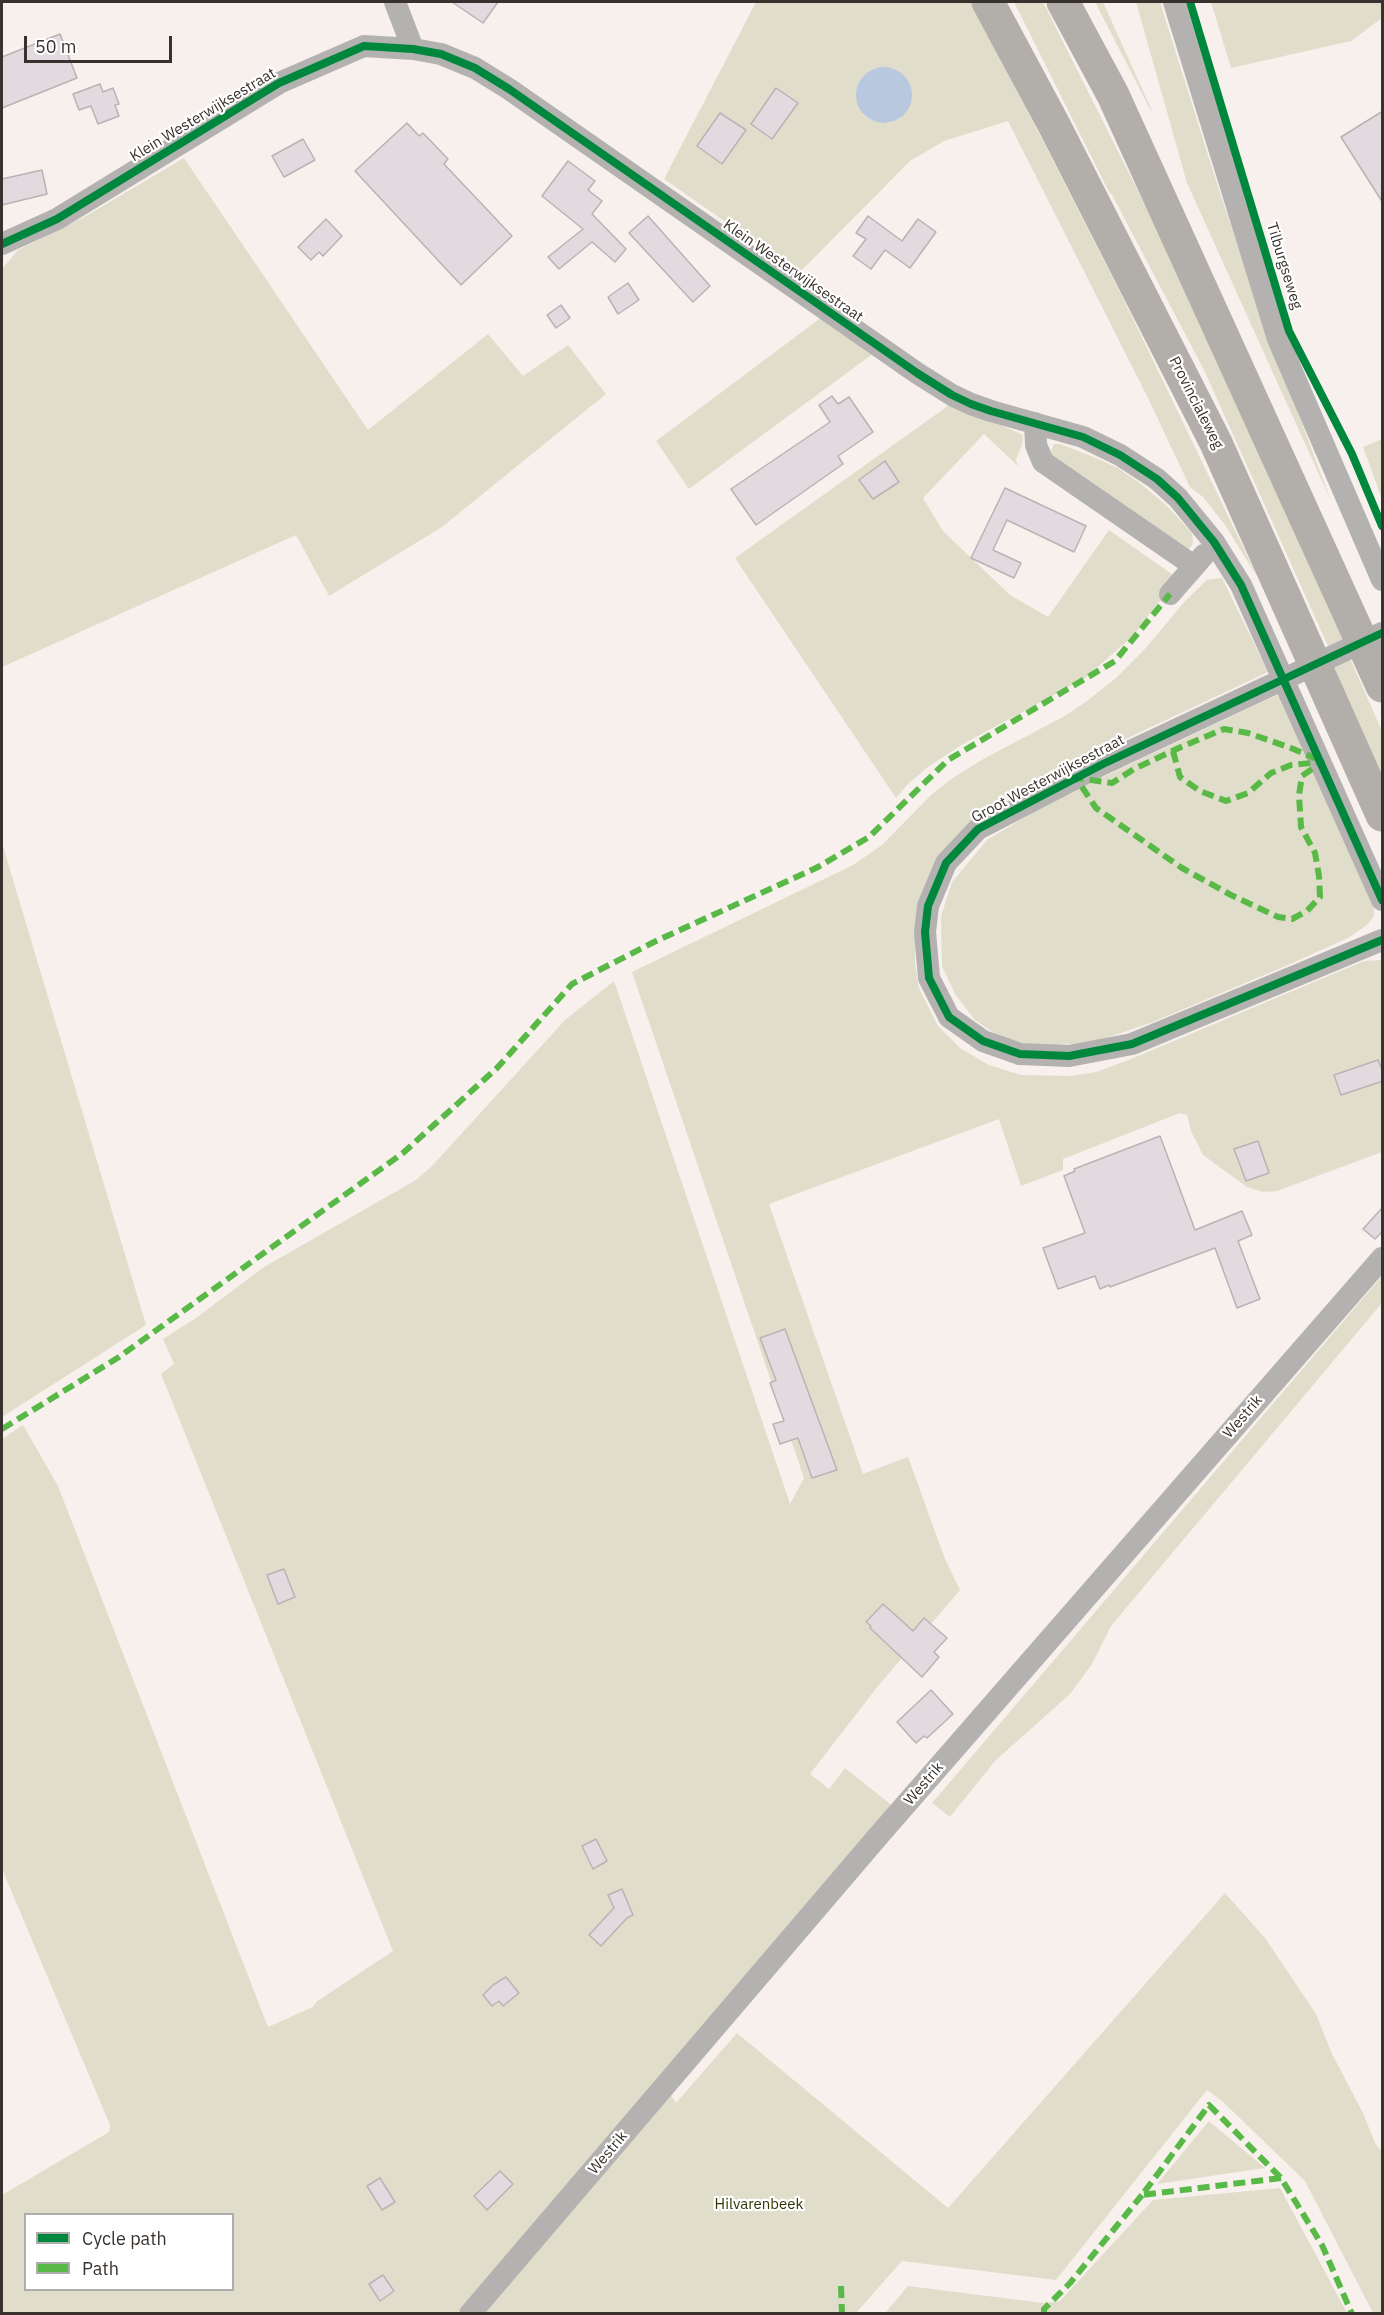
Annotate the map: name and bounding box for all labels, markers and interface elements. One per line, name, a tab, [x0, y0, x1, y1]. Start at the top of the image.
scale bar	[27, 24, 176, 62]
text: 50 m	[35, 35, 77, 58]
street label: Klein Westerwijksestraat	[127, 64, 279, 166]
street label: Klein Westerwijksestraat	[720, 216, 866, 326]
street label: Tilburgseweg	[1262, 220, 1306, 312]
street label: Provincialeweg	[1165, 354, 1227, 452]
street label: Groot Westerwijksestraat	[968, 731, 1128, 827]
street label: Westrik	[1219, 1392, 1267, 1442]
street label: Westrik	[900, 1759, 948, 1809]
street label: Westrik	[585, 2128, 631, 2178]
park label: Hilvarenbeek	[715, 2196, 803, 2214]
legend	[24, 2213, 234, 2291]
text: Cycle path	[82, 2227, 167, 2250]
text: Path	[82, 2257, 119, 2280]

